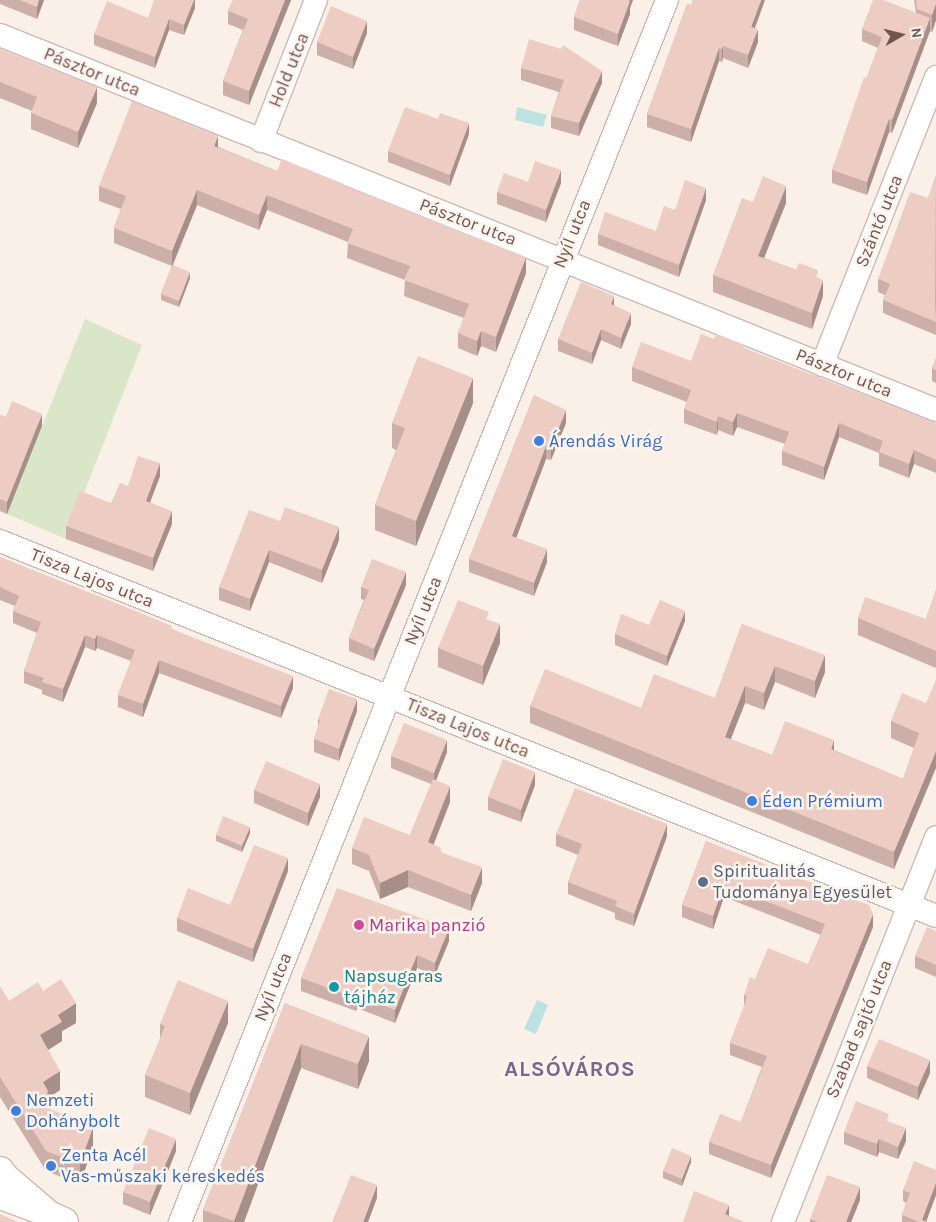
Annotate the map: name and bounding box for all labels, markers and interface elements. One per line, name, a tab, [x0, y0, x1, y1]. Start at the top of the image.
north arrow	[876, 10, 926, 60]
text: N	[907, 27, 925, 39]
street label: Hold utca	[264, 29, 314, 111]
street label: Pásztor utca	[41, 43, 143, 101]
street label: Szántó utca	[851, 172, 907, 270]
street label: Pásztor utca	[416, 194, 520, 250]
street label: Nyíl utca	[548, 196, 596, 272]
street label: Pásztor utca	[793, 344, 895, 402]
place label: Árendás Virág	[549, 430, 662, 452]
marker: Árendás Virág	[533, 435, 545, 447]
street label: Tisza Lajos utca	[27, 543, 157, 613]
street label: Nyíl utca	[399, 573, 447, 649]
street label: Tisza Lajos utca	[403, 693, 533, 763]
place label: Éden Prémium	[762, 790, 883, 812]
marker: Éden Prémium	[746, 795, 758, 807]
place label: Spiritualitás Tudománya Egyesület	[713, 861, 892, 904]
marker: Spiritualitás Tudománya Egyesület	[697, 876, 709, 888]
place label: Marika panzió	[369, 914, 485, 936]
marker: Marika panzió	[353, 919, 365, 931]
street label: Nyíl utca	[249, 949, 297, 1025]
street label: Szabad sajtó utca	[821, 957, 897, 1101]
place label: Napsugaras tájház	[344, 966, 443, 1009]
marker: Napsugaras tájház	[328, 981, 340, 993]
district label: ALSÓVÁROS	[503, 1057, 637, 1083]
place label: Nemzeti Dohánybolt	[26, 1090, 120, 1132]
marker: Nemzeti Dohánybolt	[10, 1105, 22, 1117]
place label: Zenta Acél Vas-műszaki kereskedés	[61, 1145, 265, 1188]
marker: Zenta Acél Vas-műszaki kereskedés	[45, 1160, 57, 1172]

